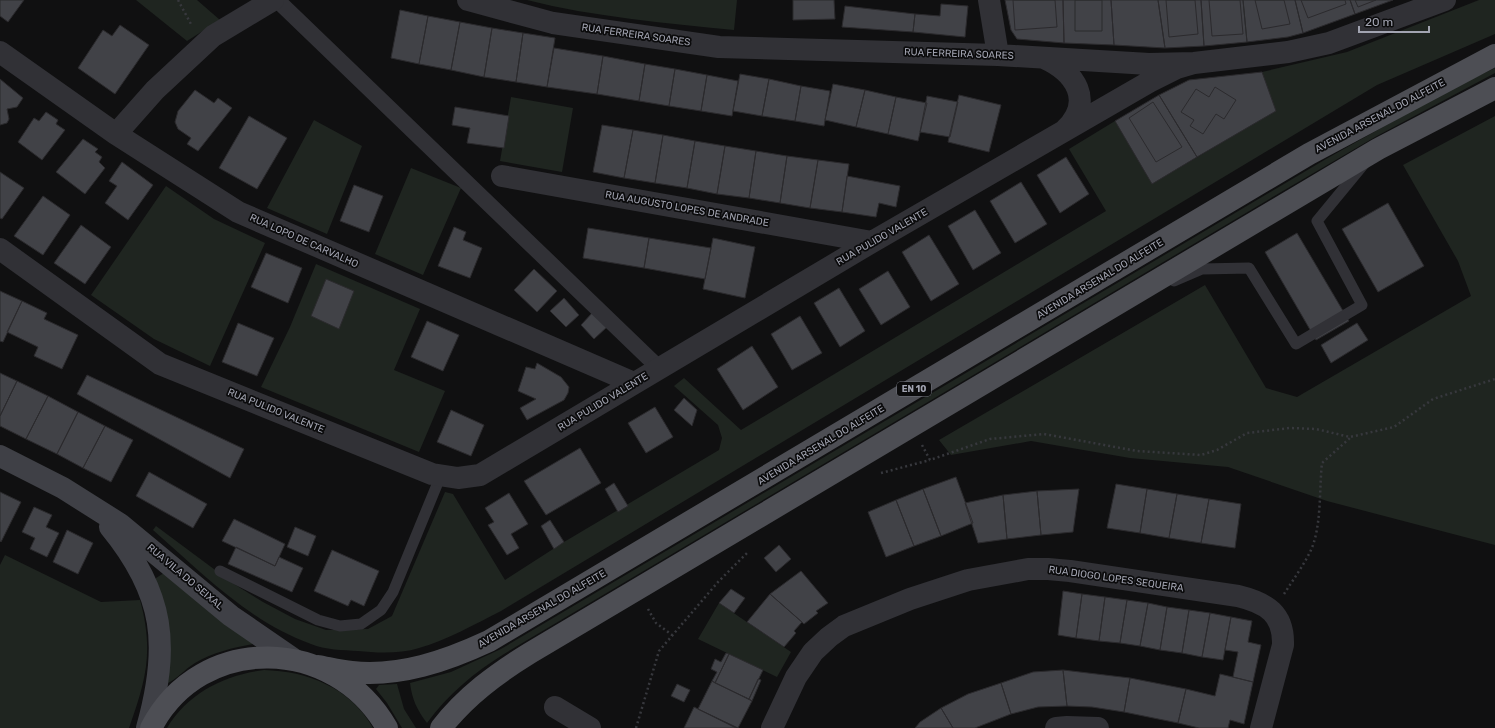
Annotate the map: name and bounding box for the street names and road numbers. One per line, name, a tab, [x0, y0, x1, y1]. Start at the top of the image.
street label: RUA FERREIRA SOARES	[581, 21, 691, 49]
street label: RUA FERREIRA SOARES	[904, 46, 1014, 62]
street label: AVENIDA ARSENAL DO ALFEITE	[1313, 77, 1447, 155]
street label: RUA AUGUSTO LOPES DE ANDRADE	[604, 189, 770, 229]
street label: RUA PULIDO VALENTE	[834, 206, 930, 268]
street label: RUA LOPO DE CARVALHO	[248, 212, 360, 270]
street label: AVENIDA ARSENAL DO ALFEITE	[1035, 236, 1165, 322]
street label: RUA PULIDO VALENTE	[556, 370, 650, 434]
road number: EN 10	[897, 382, 931, 396]
street label: RUA PULIDO VALENTE	[226, 386, 326, 436]
street label: AVENIDA ARSENAL DO ALFEITE	[756, 402, 886, 488]
street label: RUA VILA DO SEIXAL	[145, 542, 226, 613]
street label: RUA DIOGO LOPES SEQUEIRA	[1048, 564, 1185, 594]
street label: AVENIDA ARSENAL DO ALFEITE	[476, 567, 608, 651]

